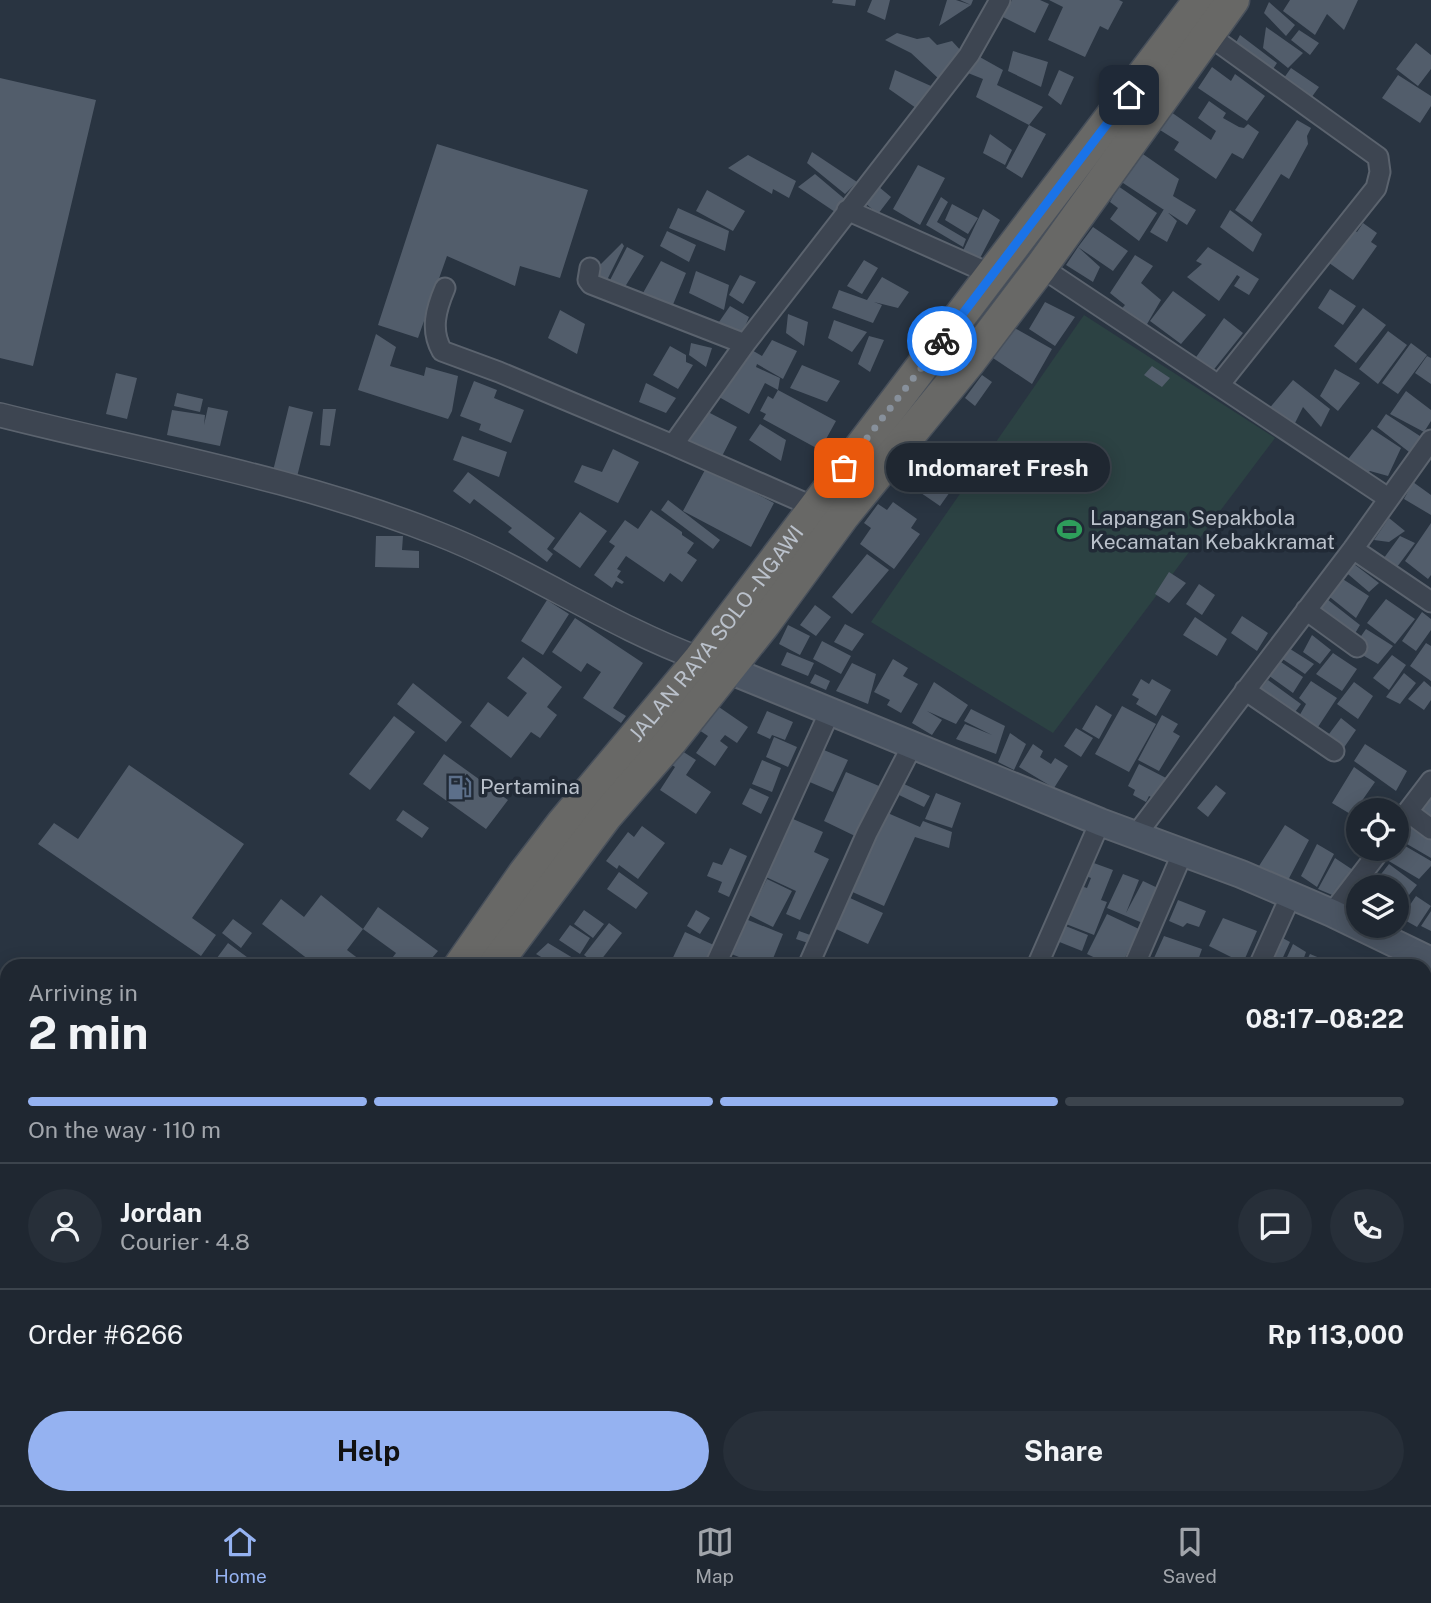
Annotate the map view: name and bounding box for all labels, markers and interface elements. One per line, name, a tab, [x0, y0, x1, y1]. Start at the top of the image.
pin	[1099, 65, 1159, 125]
icon: home	[1110, 76, 1148, 114]
courier	[907, 306, 977, 376]
icon: bike	[923, 322, 961, 360]
pin	[814, 438, 874, 498]
callout: Indomaret Fresh	[886, 444, 1110, 492]
icon: bag	[825, 449, 863, 487]
text: Indomaret Fresh	[907, 454, 1089, 481]
place label: Lapangan Sepakbola Kecamatan Kebakkramat	[1090, 505, 1335, 554]
sports icon: Lapangan Sepakbola Kecamatan Kebakkramat	[1056, 516, 1084, 544]
street label: JALAN RAYA SOLO - NGAWI	[623, 520, 809, 746]
fuel station icon: Pertamina	[446, 773, 474, 801]
place label: Pertamina	[480, 774, 580, 799]
map controls	[1346, 798, 1409, 938]
button: locate	[1346, 798, 1409, 861]
button: layers	[1346, 875, 1409, 938]
text: Arriving in	[28, 979, 138, 1006]
text: 08:17–08:22	[1245, 1003, 1404, 1034]
text: 2 min	[28, 1005, 148, 1059]
text: On the way · 110 m	[28, 1116, 221, 1143]
button: person	[28, 1189, 102, 1263]
button: chat	[1238, 1189, 1312, 1263]
button: phone	[1330, 1189, 1404, 1263]
text: Jordan	[120, 1197, 202, 1228]
text: Courier · 4.8	[120, 1228, 250, 1255]
text: Order #6266	[28, 1319, 183, 1350]
text: Rp 113,000	[1268, 1319, 1404, 1350]
button: Help	[28, 1411, 709, 1491]
button: Share	[723, 1411, 1404, 1491]
tab: Home	[214, 1523, 267, 1587]
tab: Map	[695, 1523, 734, 1587]
tab: Saved	[1162, 1523, 1217, 1587]

